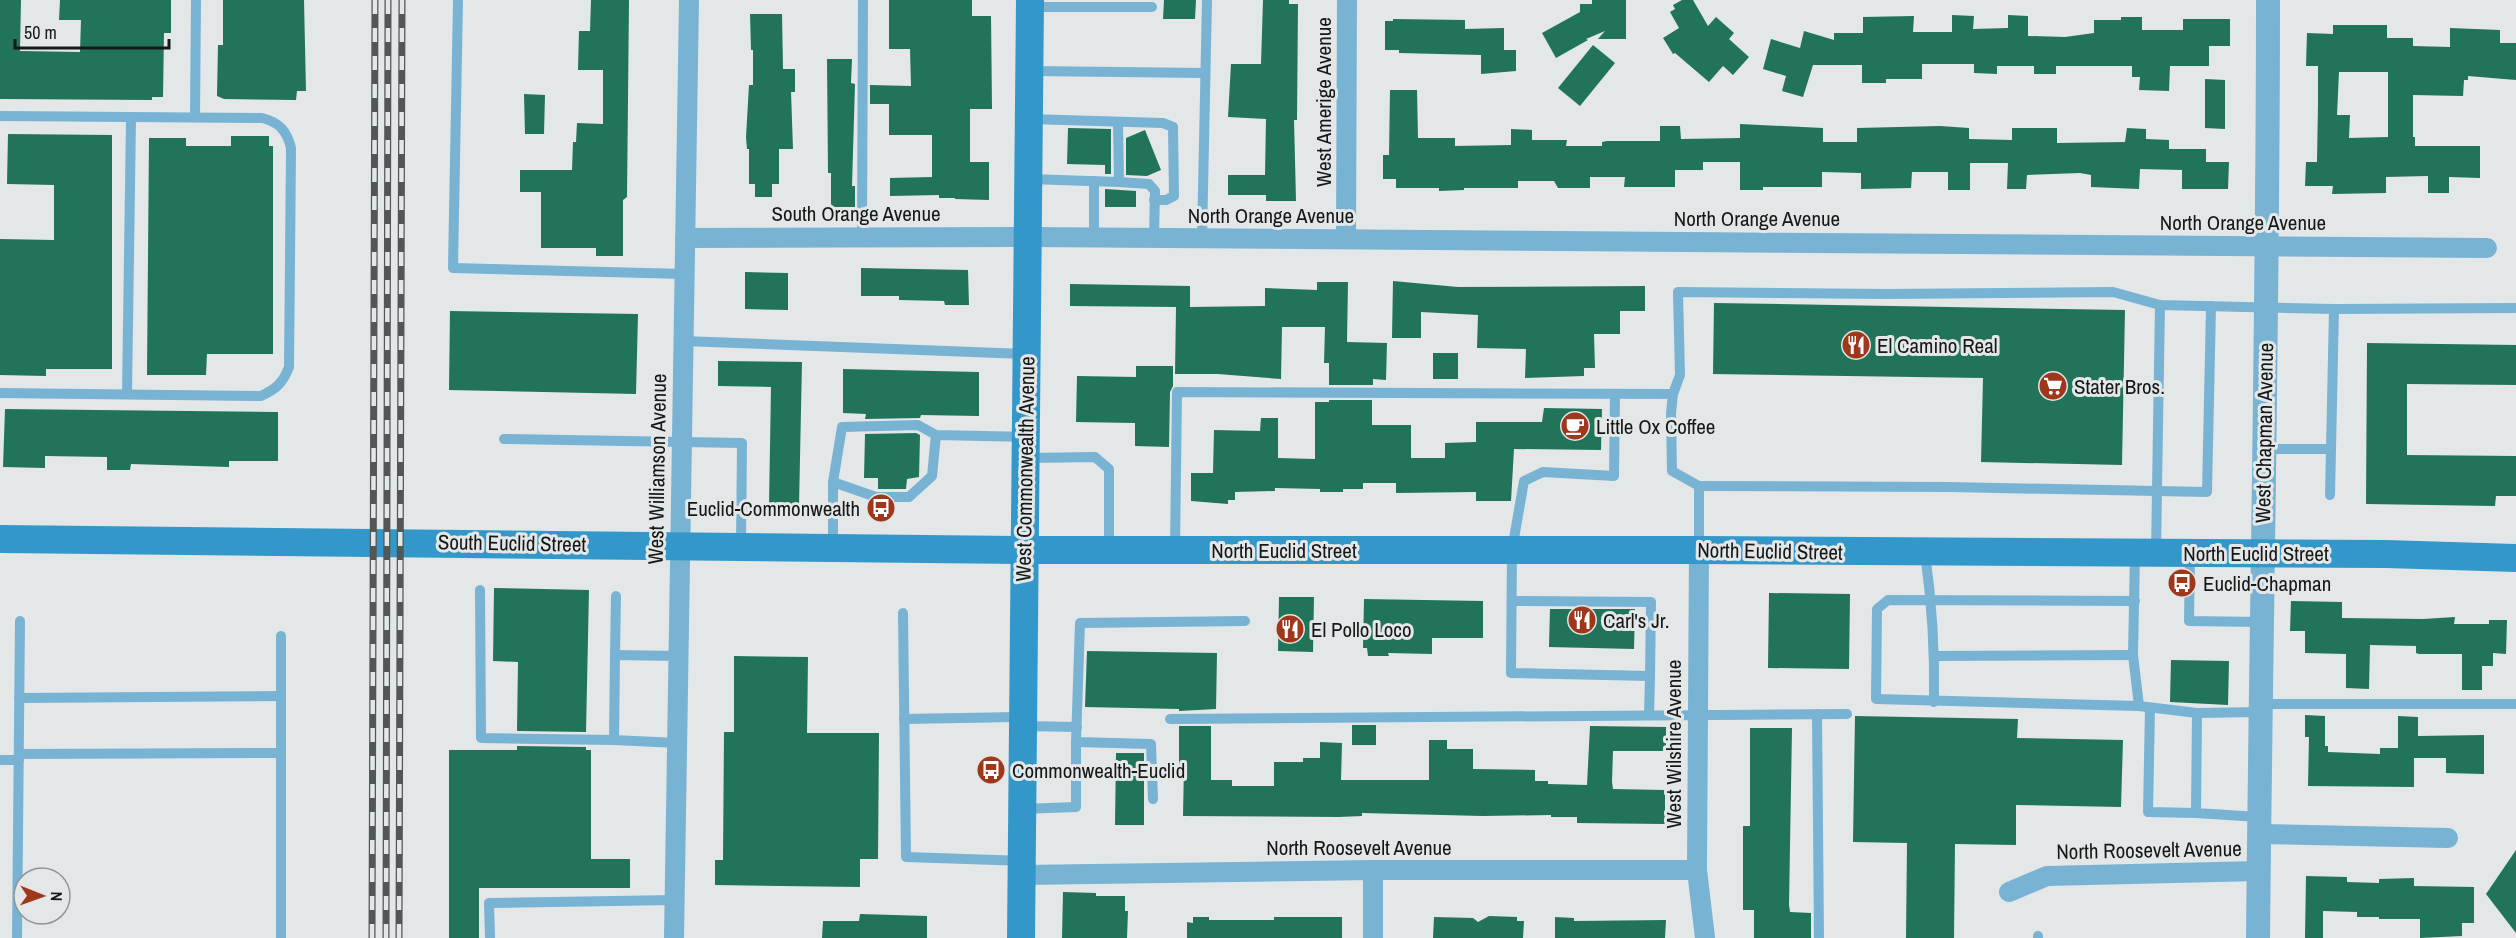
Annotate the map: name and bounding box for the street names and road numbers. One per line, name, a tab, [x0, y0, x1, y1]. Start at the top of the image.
street label: West Amerige Avenue	[1309, 17, 1338, 187]
street label: South Orange Avenue	[771, 199, 941, 228]
street label: North Orange Avenue	[1188, 201, 1354, 230]
street label: North Orange Avenue	[1674, 204, 1840, 233]
street label: North Orange Avenue	[2160, 208, 2326, 237]
street label: West Chapman Avenue	[2248, 343, 2280, 523]
street label: West Commonwealth Avenue	[1009, 356, 1041, 582]
street label: West Williamson Avenue	[641, 373, 673, 565]
street label: South Euclid Street	[438, 527, 587, 559]
street label: North Euclid Street	[1697, 535, 1843, 567]
street label: North Euclid Street	[1211, 536, 1357, 565]
street label: North Euclid Street	[2183, 539, 2329, 568]
street label: West Wilshire Avenue	[1659, 660, 1688, 828]
street label: North Roosevelt Avenue	[1266, 833, 1452, 862]
street label: North Roosevelt Avenue	[2056, 834, 2242, 866]

